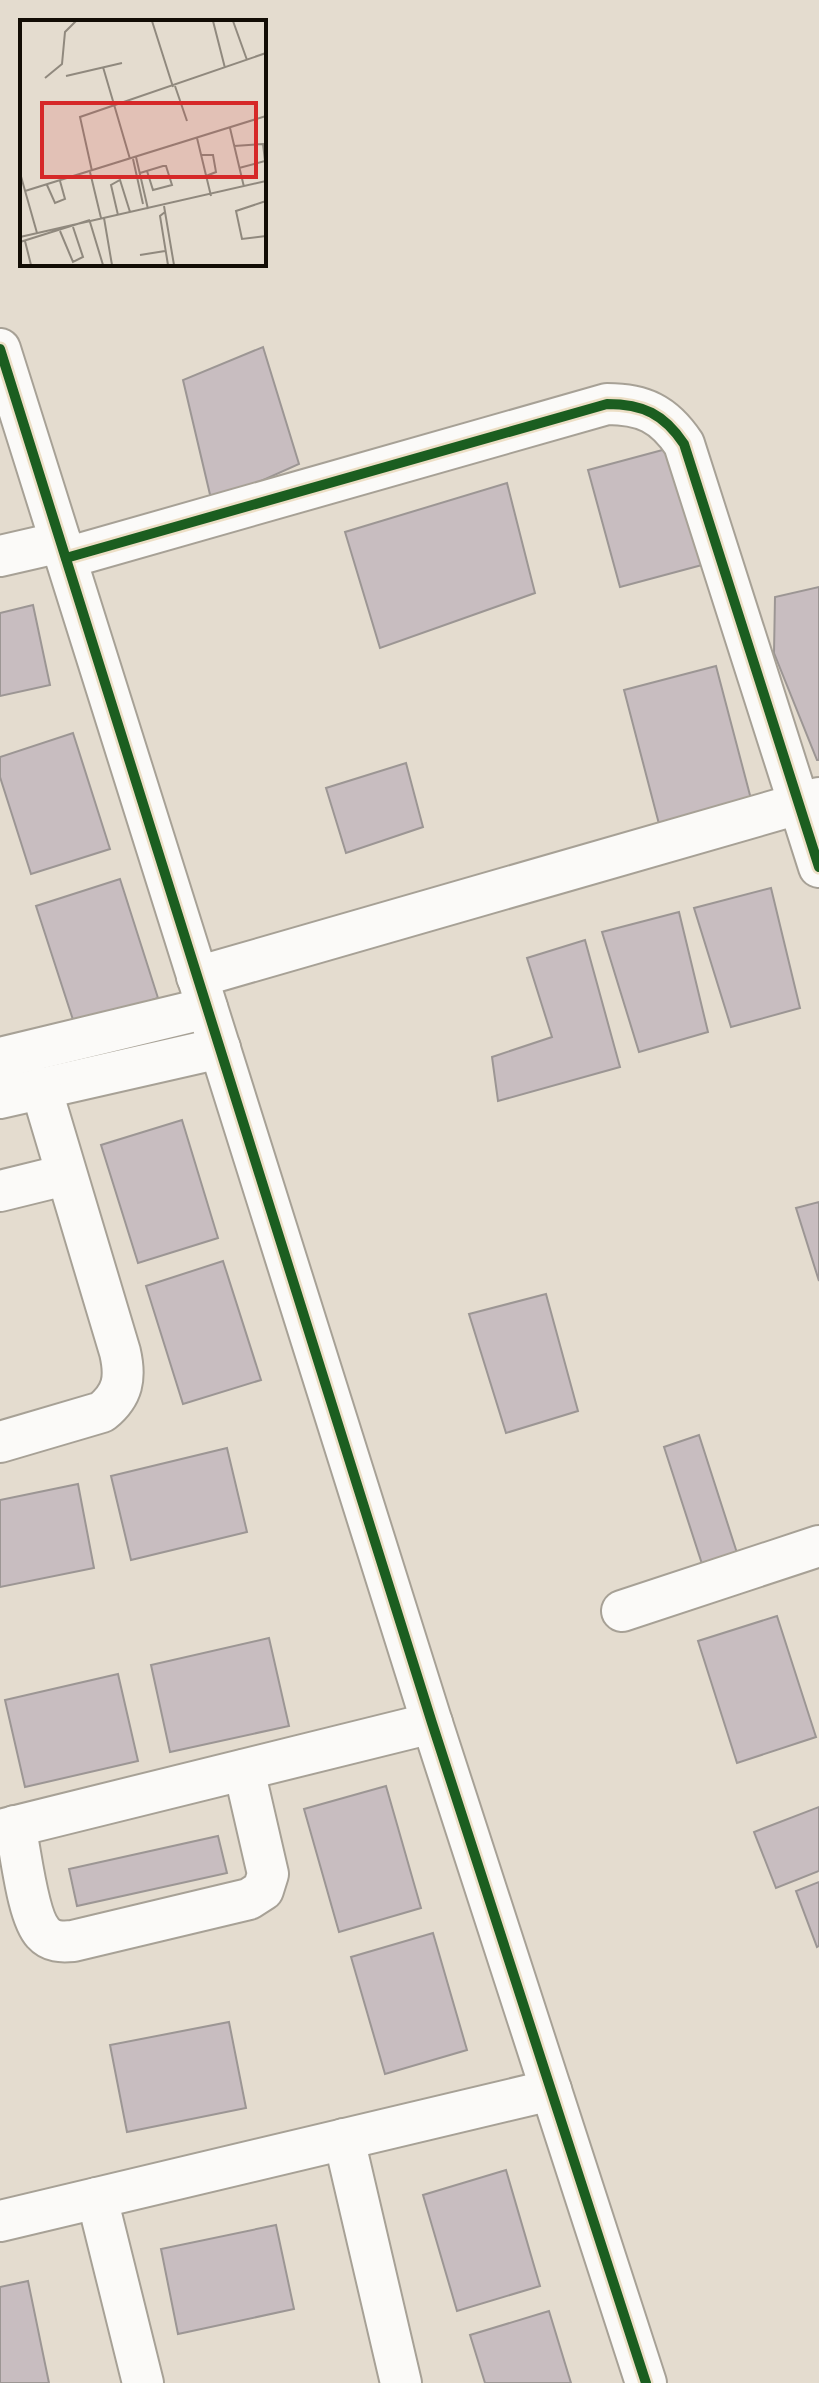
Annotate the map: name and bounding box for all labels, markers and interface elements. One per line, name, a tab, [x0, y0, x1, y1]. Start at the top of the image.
inset map	[20, 20, 266, 266]

